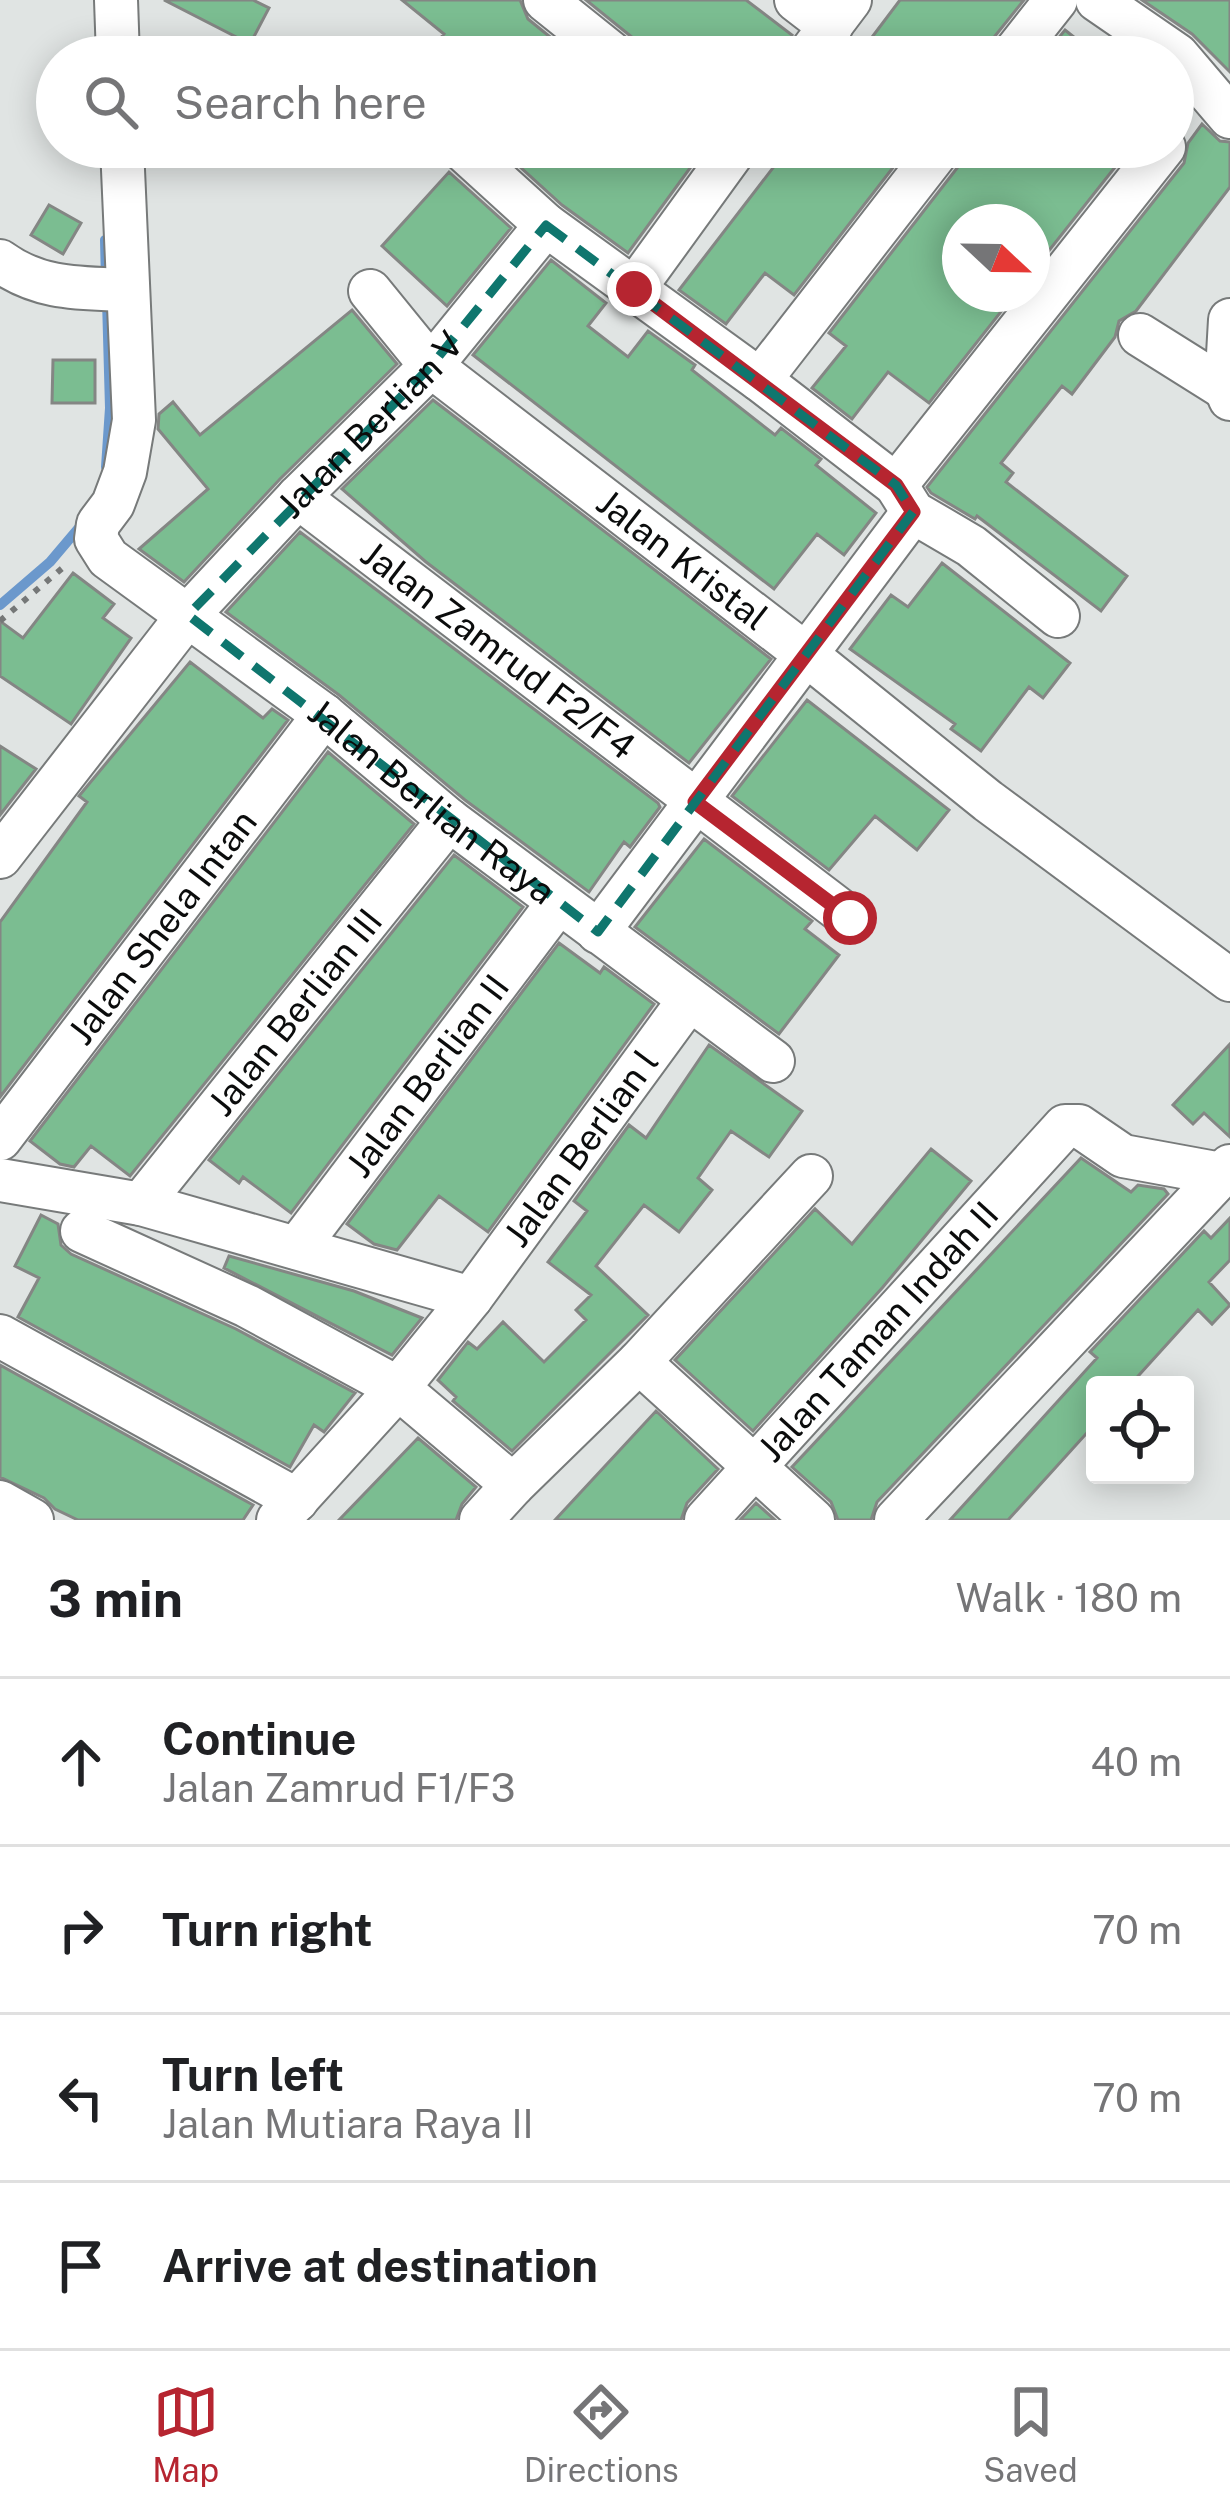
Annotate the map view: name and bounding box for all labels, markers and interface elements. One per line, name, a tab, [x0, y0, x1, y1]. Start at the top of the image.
search box	[36, 36, 1194, 168]
icon: search	[78, 69, 144, 135]
text: Search here	[174, 76, 427, 129]
north arrow	[942, 204, 1050, 312]
route end	[607, 262, 661, 316]
street label: Jalan Berlian V	[269, 323, 471, 526]
street label: Jalan Kristal	[589, 481, 776, 638]
street label: Jalan Zamrud F2/F4	[353, 532, 644, 767]
street label: Jalan Berlian Raya	[300, 690, 563, 913]
street label: Jalan Shela Intan	[59, 801, 265, 1052]
route start	[823, 891, 877, 945]
street label: Jalan Berlian III	[200, 900, 390, 1124]
street label: Jalan Berlian II	[337, 966, 517, 1185]
street label: Jalan Berlian l	[495, 1042, 666, 1254]
street label: Jalan Taman Indah II	[749, 1193, 1006, 1470]
map controls	[1086, 1376, 1194, 1484]
button: locate	[1086, 1376, 1194, 1484]
text: 3 min	[48, 1569, 183, 1628]
text: Walk · 180 m	[956, 1575, 1182, 1621]
text: Continue	[162, 1712, 356, 1765]
icon: ahead	[48, 1729, 114, 1795]
text: 40 m	[1090, 1739, 1182, 1785]
text: Jalan Zamrud F1/F3	[162, 1765, 515, 1811]
icon: right	[48, 1897, 114, 1963]
text: Turn right	[162, 1903, 373, 1956]
text: 70 m	[1092, 1907, 1182, 1953]
text: Turn left	[162, 2048, 344, 2101]
icon: left	[48, 2065, 114, 2131]
text: 70 m	[1092, 2075, 1182, 2121]
text: Jalan Mutiara Raya II	[162, 2101, 533, 2147]
icon: arrive	[48, 2233, 114, 2299]
text: Arrive at destination	[162, 2239, 598, 2292]
tab: Map	[152, 2379, 219, 2489]
tab: Directions	[524, 2379, 679, 2489]
tab: Saved	[983, 2379, 1078, 2489]

